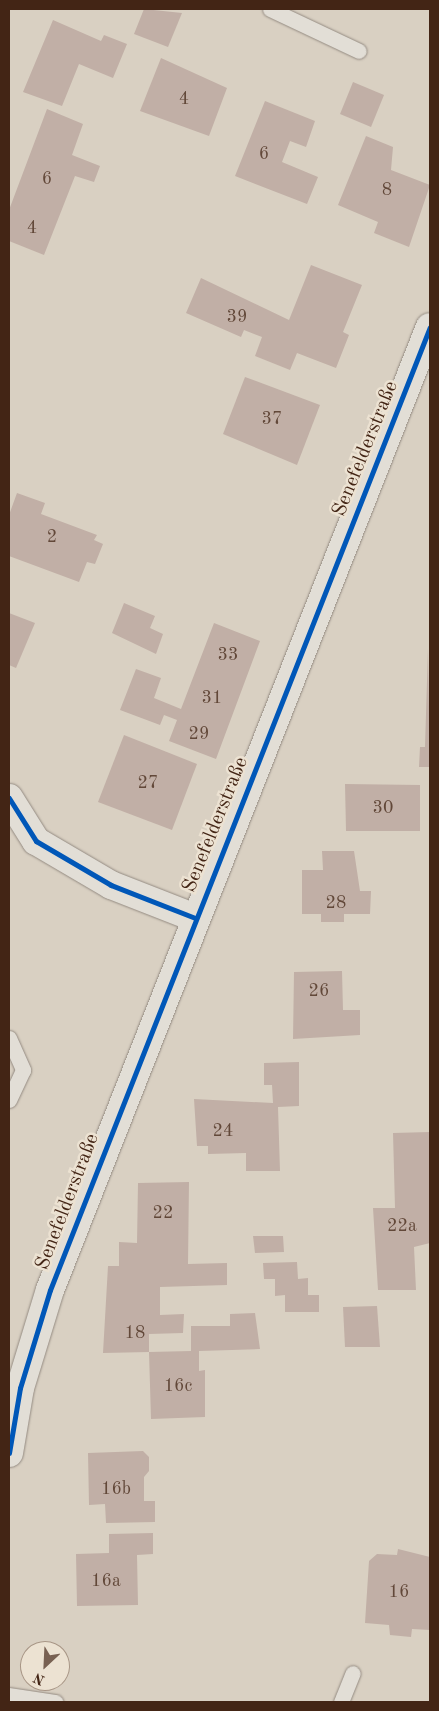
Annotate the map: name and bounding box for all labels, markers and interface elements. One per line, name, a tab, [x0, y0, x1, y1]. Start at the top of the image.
house number: 4	[179, 88, 189, 110]
house number: 6	[259, 143, 269, 165]
house number: 6	[42, 168, 52, 190]
house number: 8	[382, 179, 392, 201]
house number: 4	[27, 217, 37, 239]
house number: 39	[227, 306, 247, 328]
street label: Senefelderstraße	[328, 378, 404, 520]
house number: 37	[262, 408, 282, 430]
house number: 2	[47, 526, 57, 548]
house number: 33	[218, 644, 238, 666]
house number: 31	[202, 687, 222, 709]
house number: 29	[189, 723, 209, 745]
street label: Senefelderstraße	[178, 754, 254, 896]
house number: 27	[138, 772, 158, 794]
house number: 30	[373, 797, 393, 819]
house number: 28	[326, 892, 346, 914]
house number: 26	[309, 980, 329, 1002]
house number: 24	[213, 1120, 233, 1142]
street label: Senefelderstraße	[31, 1130, 105, 1274]
house number: 22	[153, 1202, 173, 1224]
house number: 22a	[387, 1215, 417, 1237]
house number: 18	[125, 1322, 145, 1344]
house number: 16c	[164, 1375, 192, 1397]
house number: 16b	[101, 1478, 131, 1500]
house number: 16a	[91, 1570, 121, 1592]
house number: 16	[389, 1581, 409, 1603]
north arrow	[20, 1641, 70, 1691]
text: N	[31, 1670, 47, 1687]

